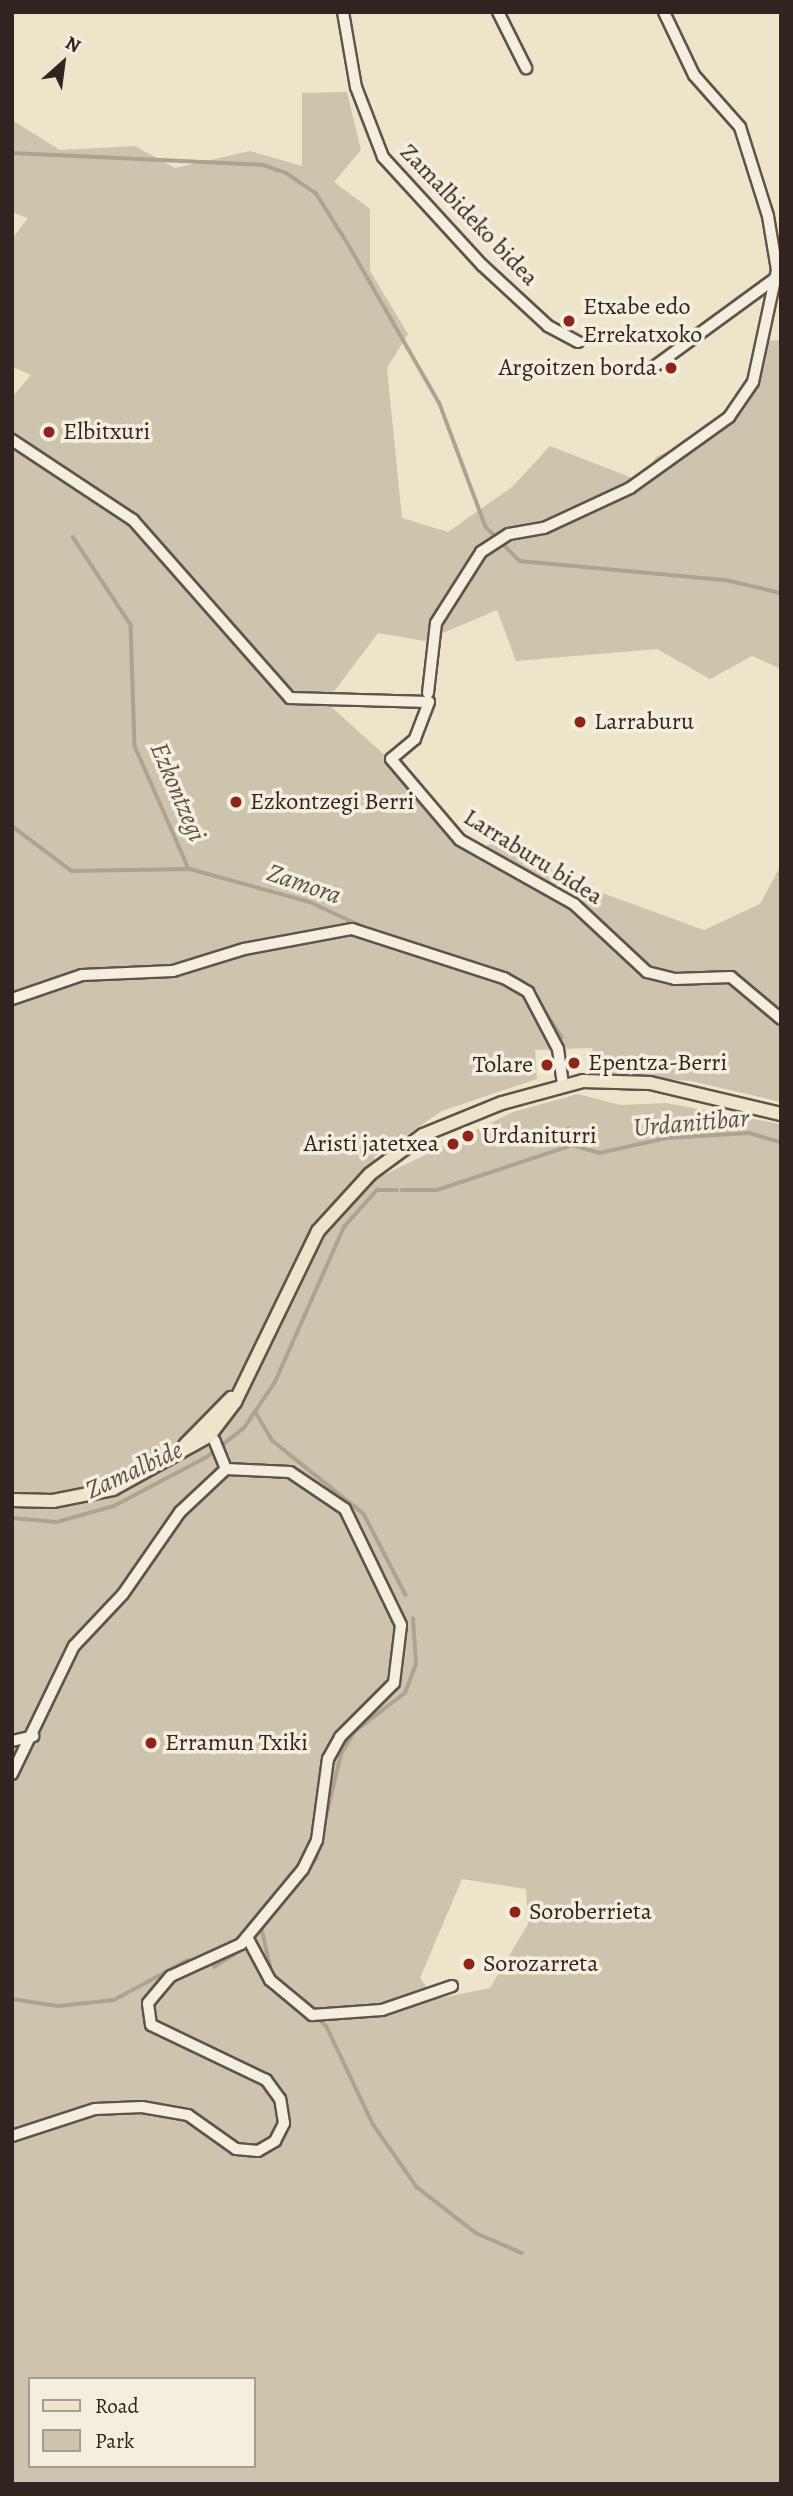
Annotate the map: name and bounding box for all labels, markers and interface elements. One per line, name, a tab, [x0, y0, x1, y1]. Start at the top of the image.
north arrow	[28, 28, 98, 98]
text: N	[61, 30, 85, 59]
street label: Zamalbideko bidea	[394, 138, 544, 292]
place label: Etxabe edo Errekatxoko	[583, 293, 702, 349]
marker: Etxabe edo Errekatxoko	[561, 313, 577, 329]
place label: Argoitzen borda	[499, 354, 657, 382]
marker: Argoitzen borda	[663, 360, 679, 376]
place label: Elbitxuri	[63, 418, 150, 446]
marker: Elbitxuri	[41, 424, 57, 440]
place label: Larraburu	[594, 708, 694, 736]
marker: Larraburu	[572, 714, 588, 730]
water label: Ezkontzegi	[143, 738, 213, 846]
place label: Ezkontzegi Berri	[250, 788, 414, 816]
marker: Ezkontzegi Berri	[228, 794, 244, 810]
street label: Larraburu bidea	[458, 803, 608, 911]
water label: Zamora	[263, 857, 345, 911]
place label: Epentza-Berri	[588, 1049, 727, 1077]
place label: Tolare	[473, 1051, 533, 1079]
marker: Epentza-Berri	[566, 1055, 582, 1071]
marker: Tolare	[539, 1057, 555, 1073]
water label: Urdanitibar	[632, 1102, 750, 1144]
place label: Urdaniturri	[482, 1122, 597, 1150]
marker: Urdaniturri	[460, 1128, 476, 1144]
place label: Aristi jatetxea	[304, 1130, 439, 1158]
marker: Aristi jatetxea	[445, 1136, 461, 1152]
water label: Zamalbide	[81, 1434, 187, 1506]
place label: Erramun Txiki	[165, 1729, 308, 1757]
marker: Erramun Txiki	[143, 1735, 159, 1751]
place label: Soroberrieta	[529, 1898, 652, 1926]
marker: Soroberrieta	[507, 1904, 523, 1920]
place label: Sorozarreta	[483, 1950, 598, 1978]
marker: Sorozarreta	[461, 1956, 477, 1972]
legend	[28, 2377, 256, 2468]
text: Road	[95, 2392, 139, 2420]
text: Park	[95, 2427, 134, 2455]

